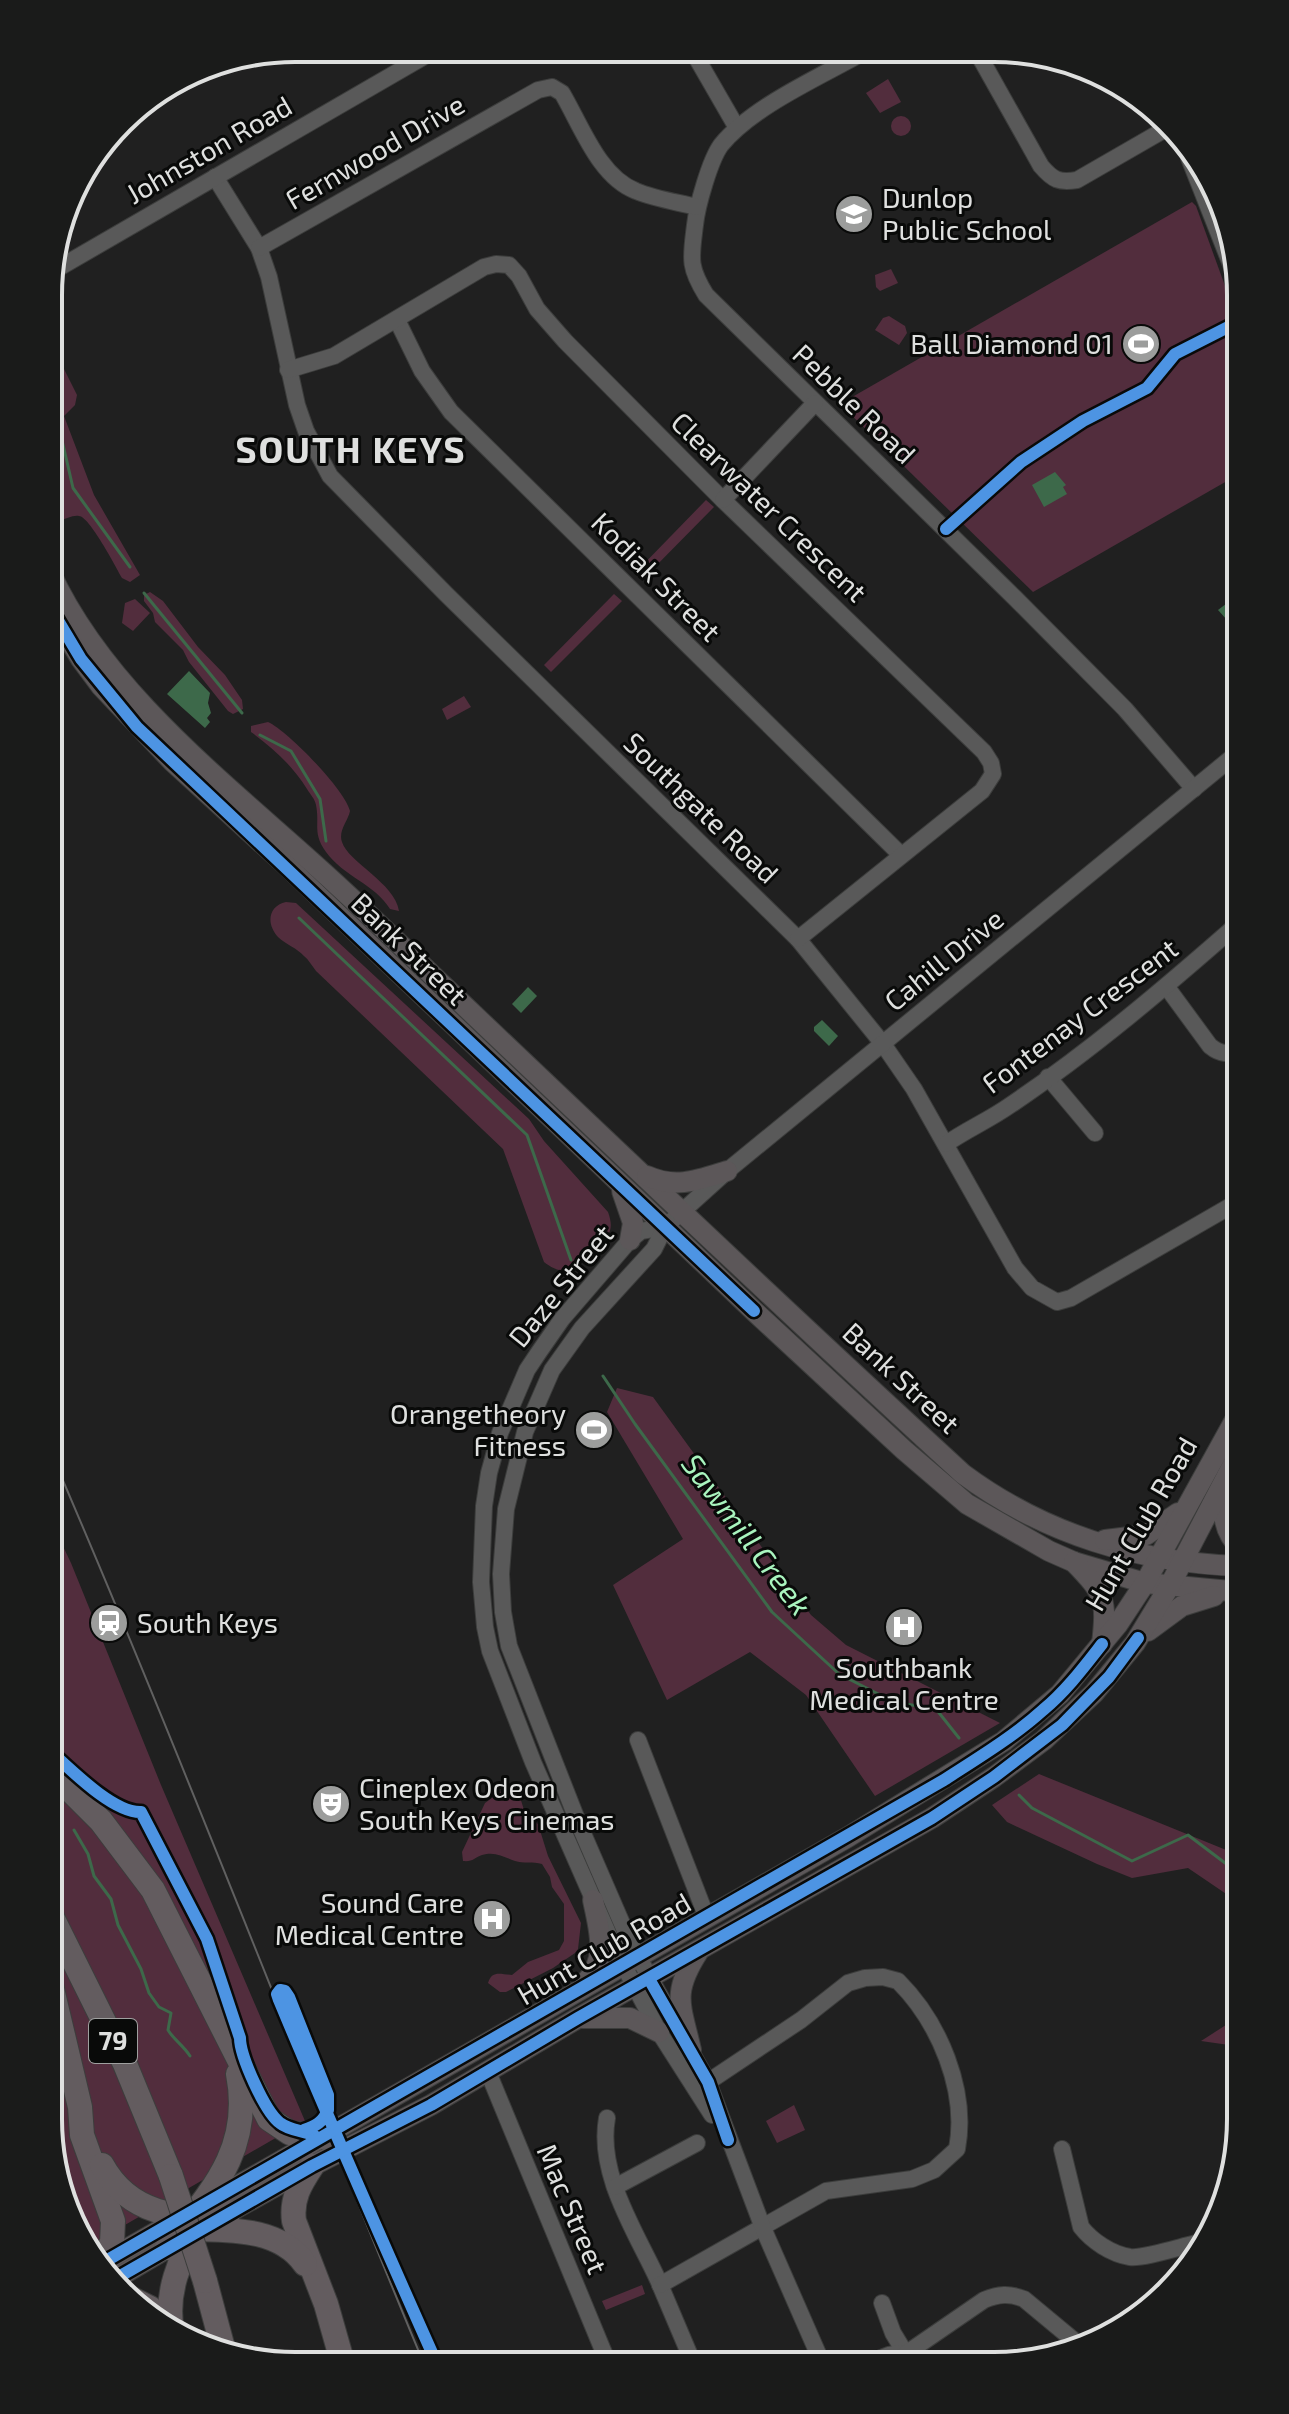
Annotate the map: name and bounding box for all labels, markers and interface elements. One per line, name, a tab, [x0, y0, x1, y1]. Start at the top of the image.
street label: Fernwood Drive	[279, 86, 470, 216]
street label: Johnston Road	[120, 88, 297, 210]
place label: Dunlop Public School	[882, 180, 1052, 246]
school or university icon: Dunlop Public School	[833, 193, 875, 235]
sports icon: Ball Diamond 01	[1120, 323, 1162, 365]
place label: Ball Diamond 01	[910, 326, 1113, 360]
street label: Pebble Road	[786, 336, 923, 470]
street label: Clearwater Crescent	[665, 404, 874, 608]
district label: SOUTH KEYS	[236, 427, 467, 470]
street label: Kodiak Street	[585, 505, 728, 648]
street label: Southgate Road	[617, 725, 786, 890]
street label: Bank Street	[345, 885, 474, 1012]
street label: Cahill Drive	[877, 901, 1010, 1017]
street label: Fontenay Crescent	[975, 931, 1184, 1100]
street label: Daze Street	[501, 1217, 620, 1353]
street label: Bank Street	[836, 1315, 967, 1440]
place label: Orangetheory Fitness	[390, 1396, 566, 1462]
sports icon: Orangetheory Fitness	[573, 1409, 615, 1451]
street label: Hunt Club Road	[1077, 1431, 1204, 1616]
water label: Sawmill Creek	[675, 1446, 820, 1622]
station icon: South Keys	[88, 1602, 130, 1644]
place label: South Keys	[137, 1605, 278, 1639]
hospital icon: Southbank Medical Centre	[883, 1606, 925, 1648]
place label: Southbank Medical Centre	[809, 1650, 999, 1716]
place label: Cineplex Odeon South Keys Cinemas	[359, 1770, 615, 1836]
theatre icon: Cineplex Odeon South Keys Cinemas	[310, 1783, 352, 1825]
place label: Sound Care Medical Centre	[275, 1885, 464, 1951]
street label: Hunt Club Road	[511, 1885, 696, 2012]
hospital icon: Sound Care Medical Centre	[471, 1898, 513, 1940]
road number: 79	[89, 2019, 137, 2063]
street label: Mac Street	[530, 2139, 615, 2279]

